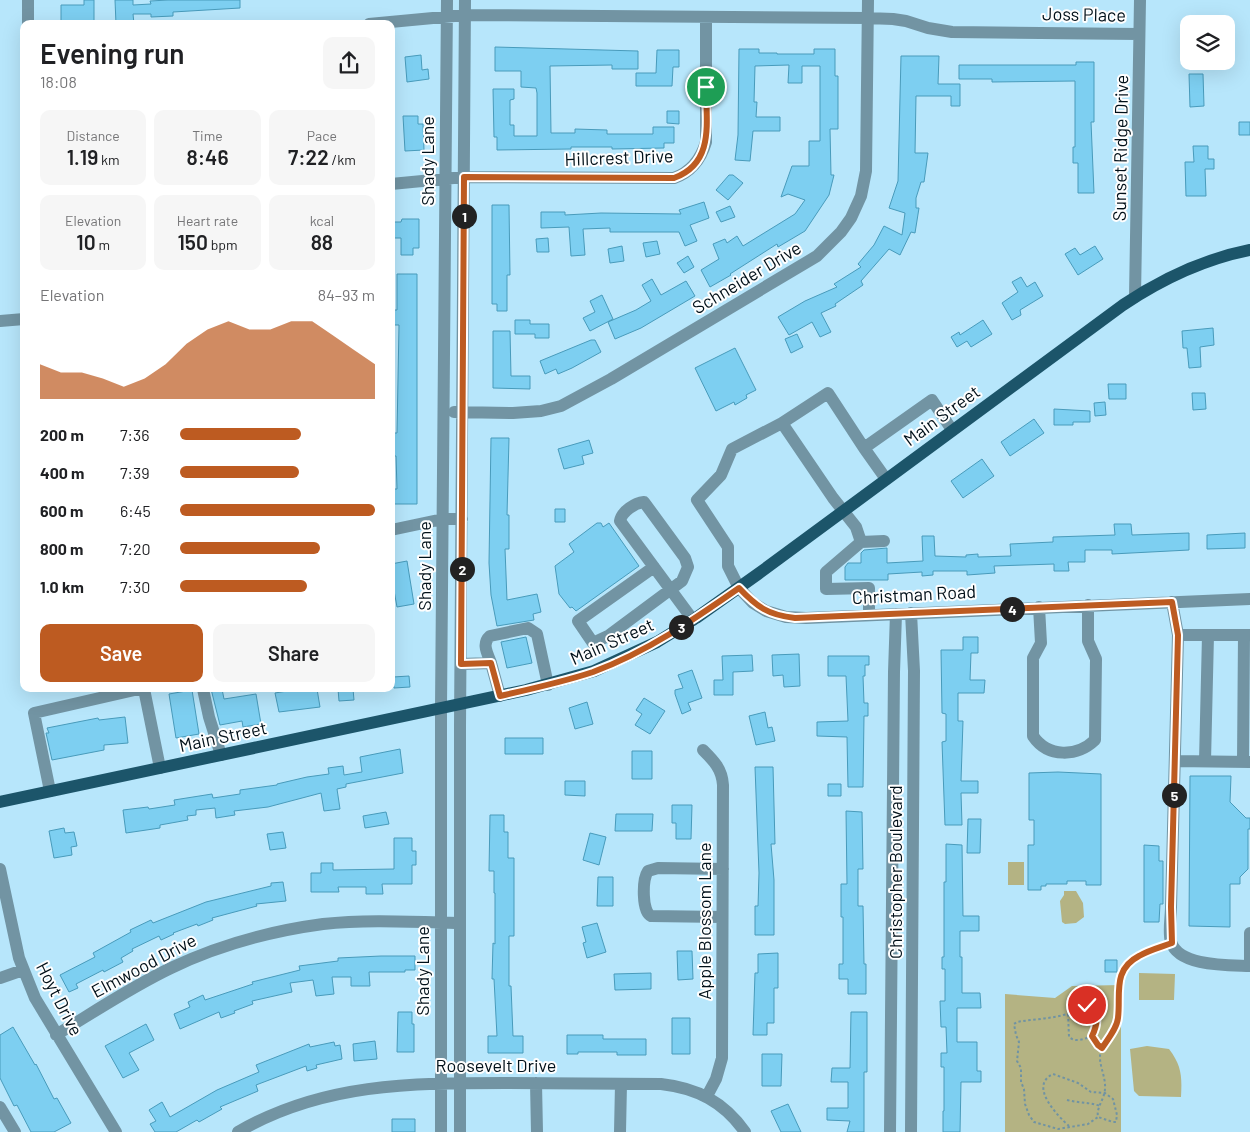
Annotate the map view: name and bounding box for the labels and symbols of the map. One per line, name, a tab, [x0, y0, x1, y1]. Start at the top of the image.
street label: Joss Place	[1042, 2, 1126, 26]
pin	[685, 66, 727, 108]
street label: Sunset Ridge Drive	[1108, 75, 1132, 221]
street label: Shady Lane	[416, 116, 438, 206]
street label: Hillcrest Drive	[564, 144, 674, 170]
pin: 1	[452, 204, 476, 228]
street label: Schneider Drive	[688, 236, 805, 318]
street label: Main Street	[899, 380, 984, 450]
street label: Shady Lane	[413, 521, 435, 611]
pin: 2	[450, 556, 474, 582]
street label: Christman Road	[851, 580, 977, 608]
pin: 4	[1000, 596, 1024, 622]
street label: Main Street	[566, 613, 657, 669]
pin: 3	[668, 614, 694, 640]
street label: Main Street	[177, 716, 269, 756]
pin: 5	[1162, 782, 1186, 808]
street label: Christopher Boulevard	[884, 785, 906, 959]
street label: Apple Blossom Lane	[693, 842, 715, 1000]
street label: Shady Lane	[411, 926, 433, 1016]
street label: Elmwood Drive	[87, 928, 200, 1002]
street label: Hoyt Drive	[32, 958, 88, 1039]
pin	[1066, 984, 1108, 1026]
street label: Roosevelt Drive	[436, 1054, 556, 1076]

